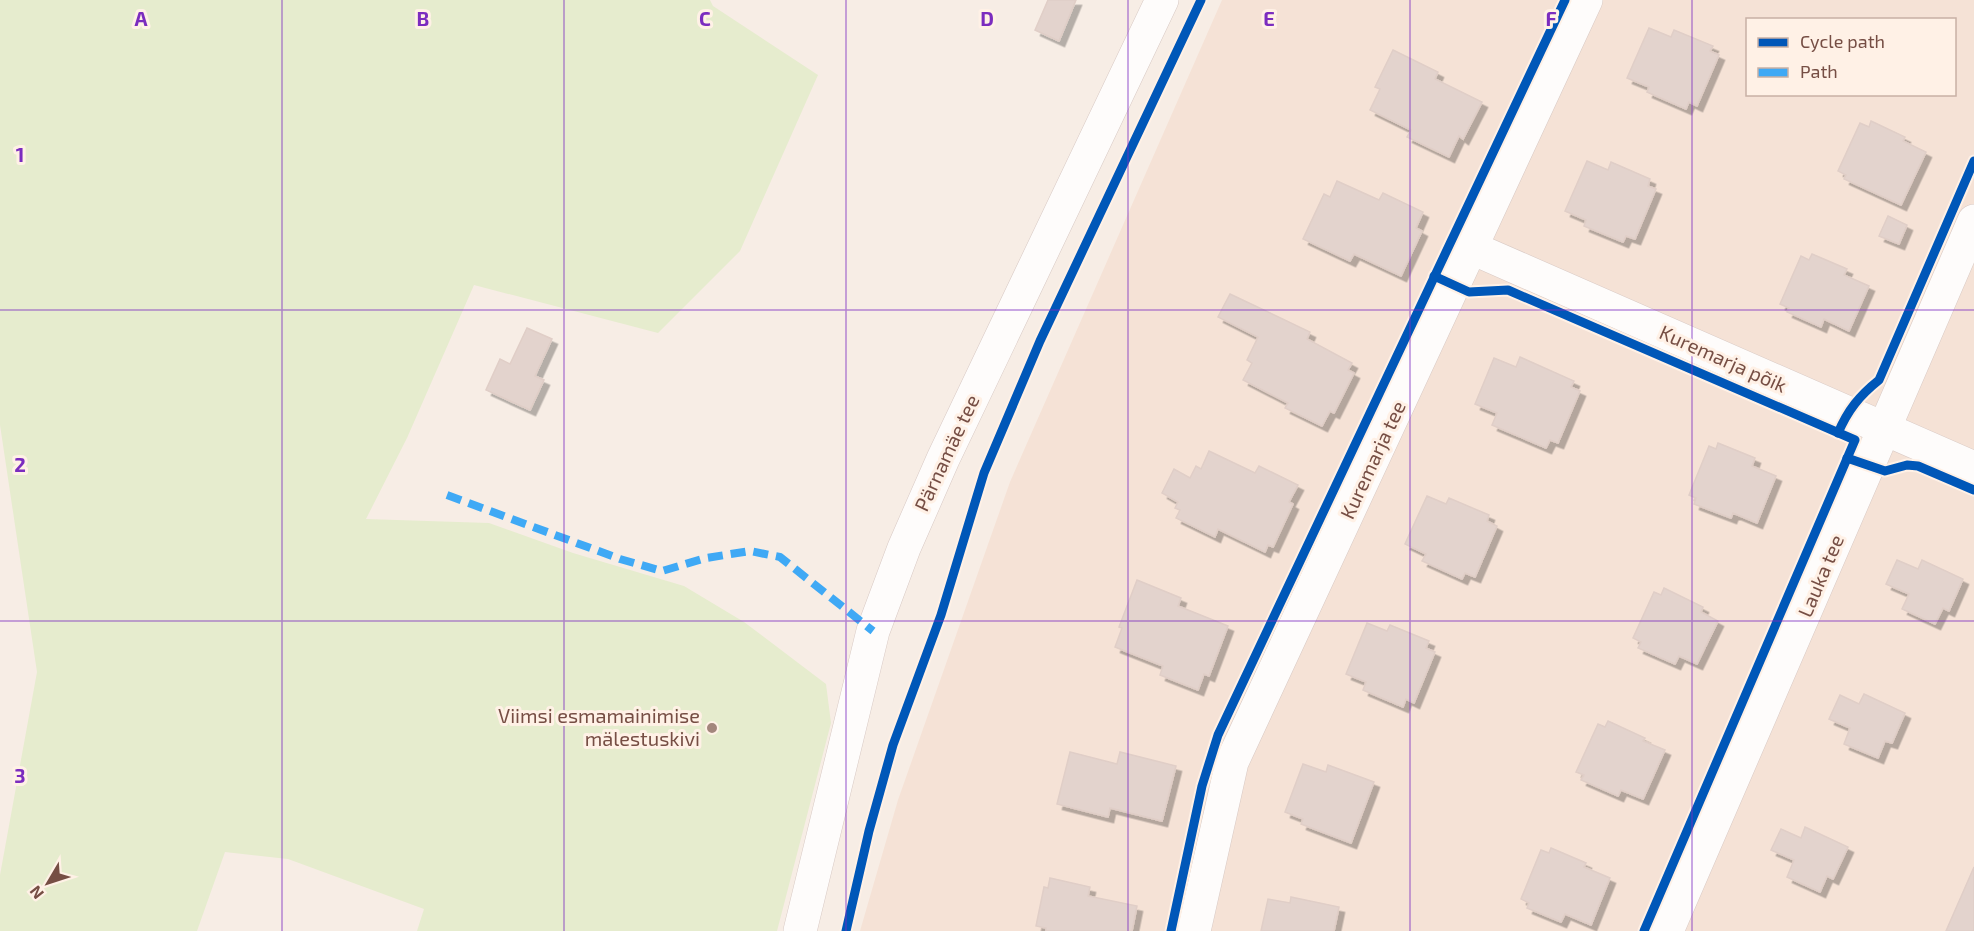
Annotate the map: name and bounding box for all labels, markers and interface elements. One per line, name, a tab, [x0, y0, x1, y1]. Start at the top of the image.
text: A	[134, 6, 148, 30]
text: B	[417, 6, 429, 30]
text: C	[699, 6, 711, 30]
text: D	[980, 6, 994, 30]
text: E	[1263, 6, 1275, 30]
text: F	[1545, 6, 1557, 30]
legend	[1746, 18, 1956, 96]
text: Cycle path	[1800, 30, 1885, 52]
text: Path	[1800, 60, 1838, 82]
text: 1	[16, 142, 24, 166]
street label: Kuremarja põik	[1656, 319, 1791, 397]
street label: Pärnamäe tee	[909, 391, 984, 515]
street label: Kuremarja tee	[1334, 397, 1410, 522]
text: 2	[14, 452, 26, 476]
street label: Lauka tee	[1792, 531, 1848, 620]
place label: Viimsi esmamainimise mälestuskivi	[498, 703, 700, 750]
marker: Viimsi esmamainimise mälestuskivi	[705, 721, 719, 735]
text: 3	[14, 763, 26, 787]
north arrow	[18, 853, 78, 913]
text: N	[25, 882, 47, 903]

